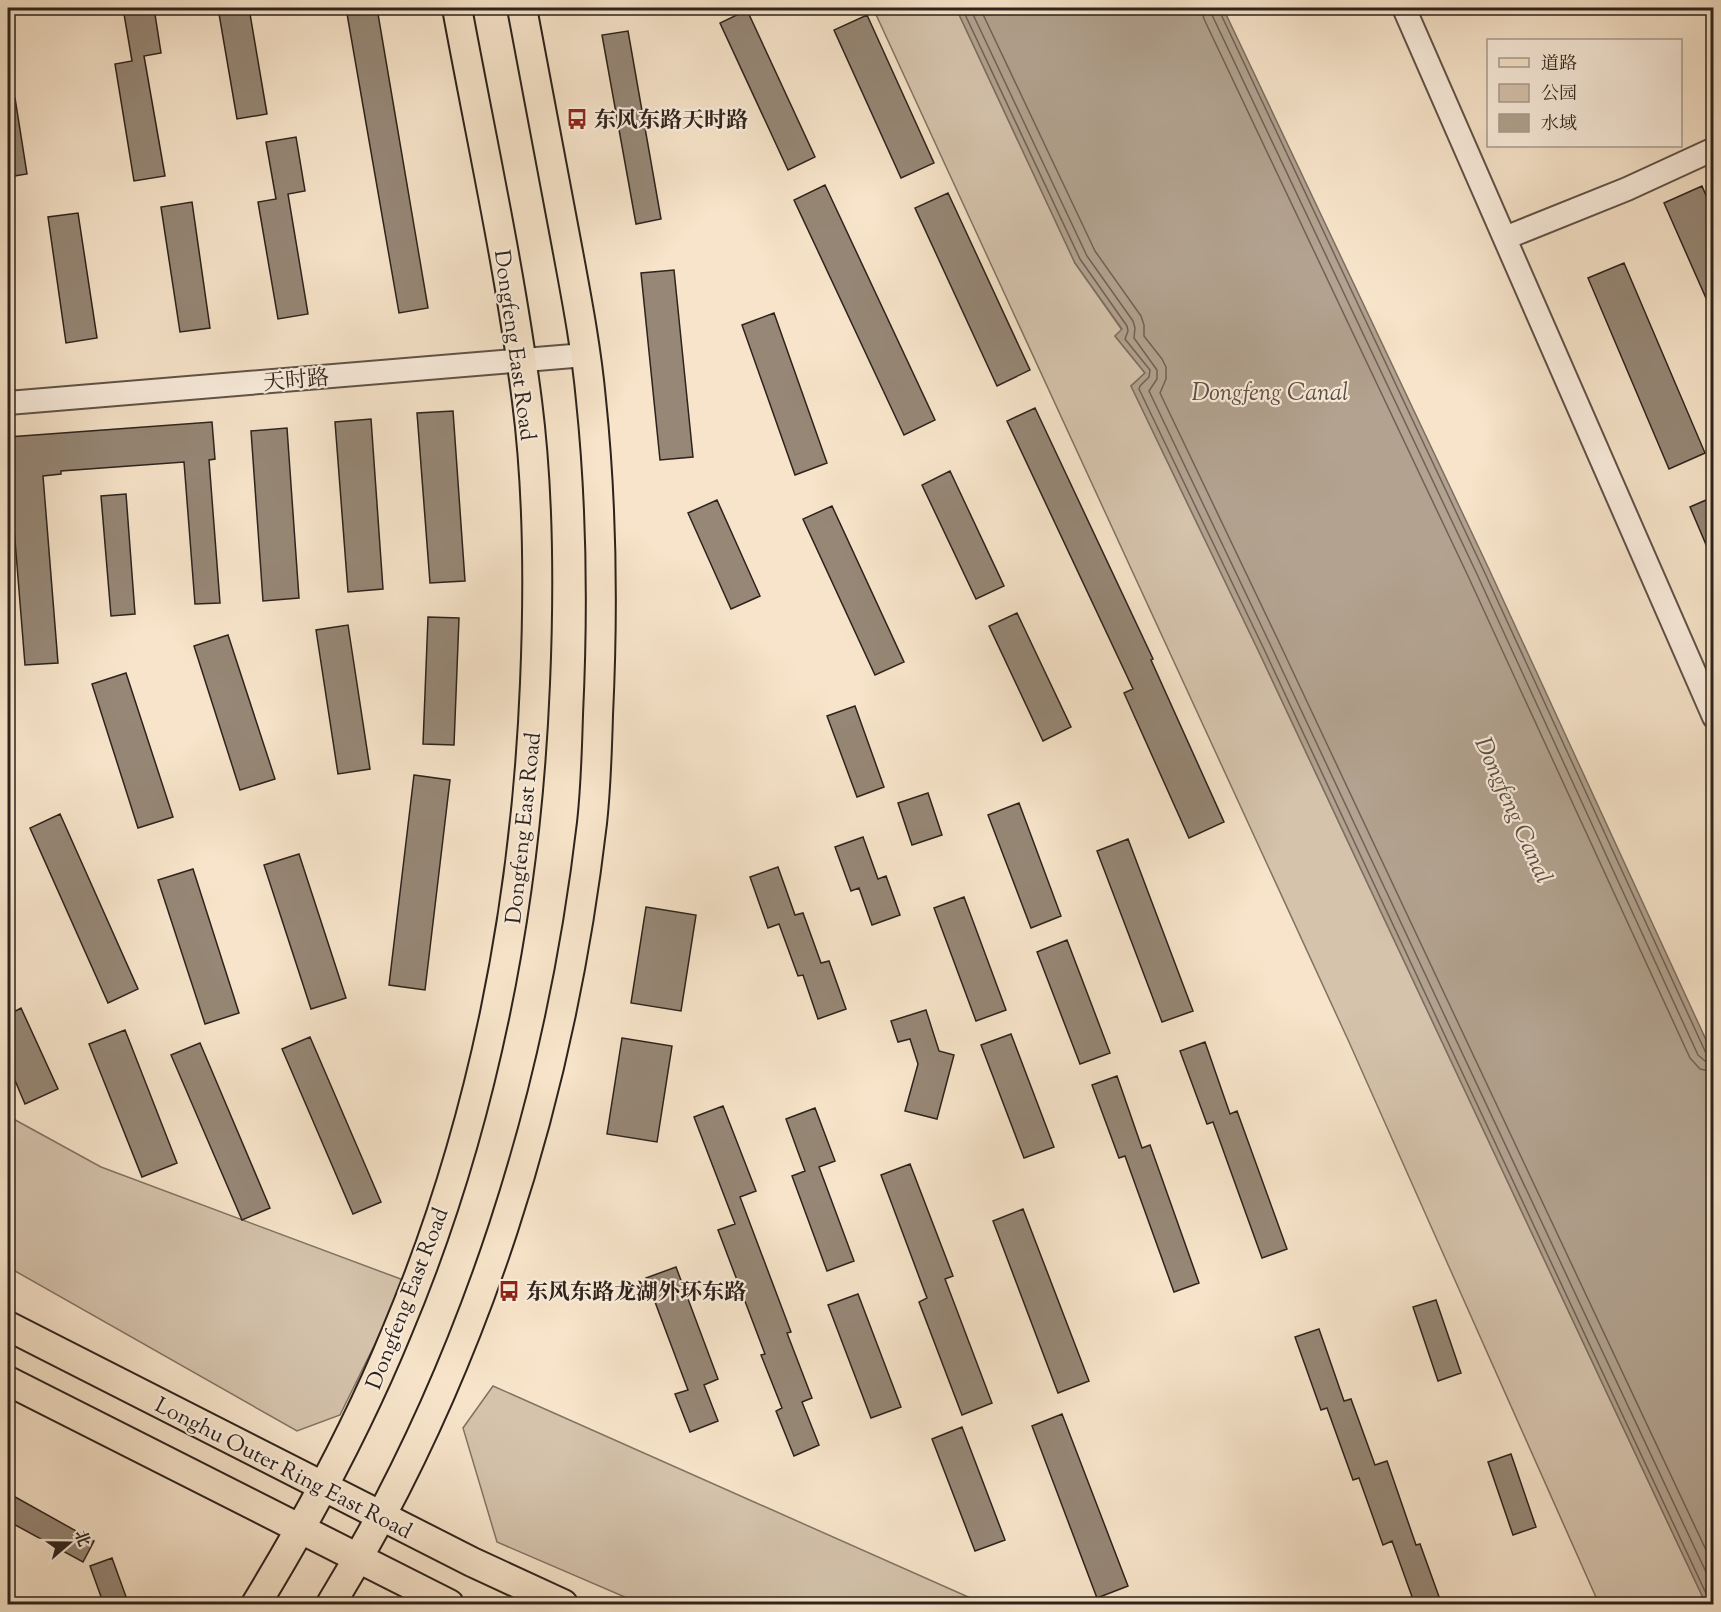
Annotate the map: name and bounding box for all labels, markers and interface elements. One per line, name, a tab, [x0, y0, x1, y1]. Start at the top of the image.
legend	[1487, 39, 1682, 147]
text: 道路	[1541, 52, 1577, 78]
text: 公园	[1541, 82, 1577, 108]
place label: 东风东路天时路	[594, 106, 748, 138]
bus stop icon: 东风东路天时路	[565, 107, 589, 131]
text: 水域	[1541, 112, 1577, 138]
street label: Dongfeng East Road	[484, 248, 542, 443]
street label: 天时路	[262, 363, 331, 401]
water label: Dongfeng Canal	[1192, 377, 1348, 411]
street label: Dongfeng East Road	[499, 731, 551, 926]
water label: Dongfeng Canal	[1465, 732, 1560, 889]
street label: Dongfeng East Road	[359, 1204, 458, 1395]
place label: 东风东路龙湖外环东路	[526, 1278, 746, 1310]
bus stop icon: 东风东路龙湖外环东路	[497, 1279, 521, 1303]
street label: Longhu Outer Ring East Road	[148, 1391, 417, 1549]
north arrow	[39, 1513, 99, 1573]
text: 北	[67, 1527, 94, 1550]

